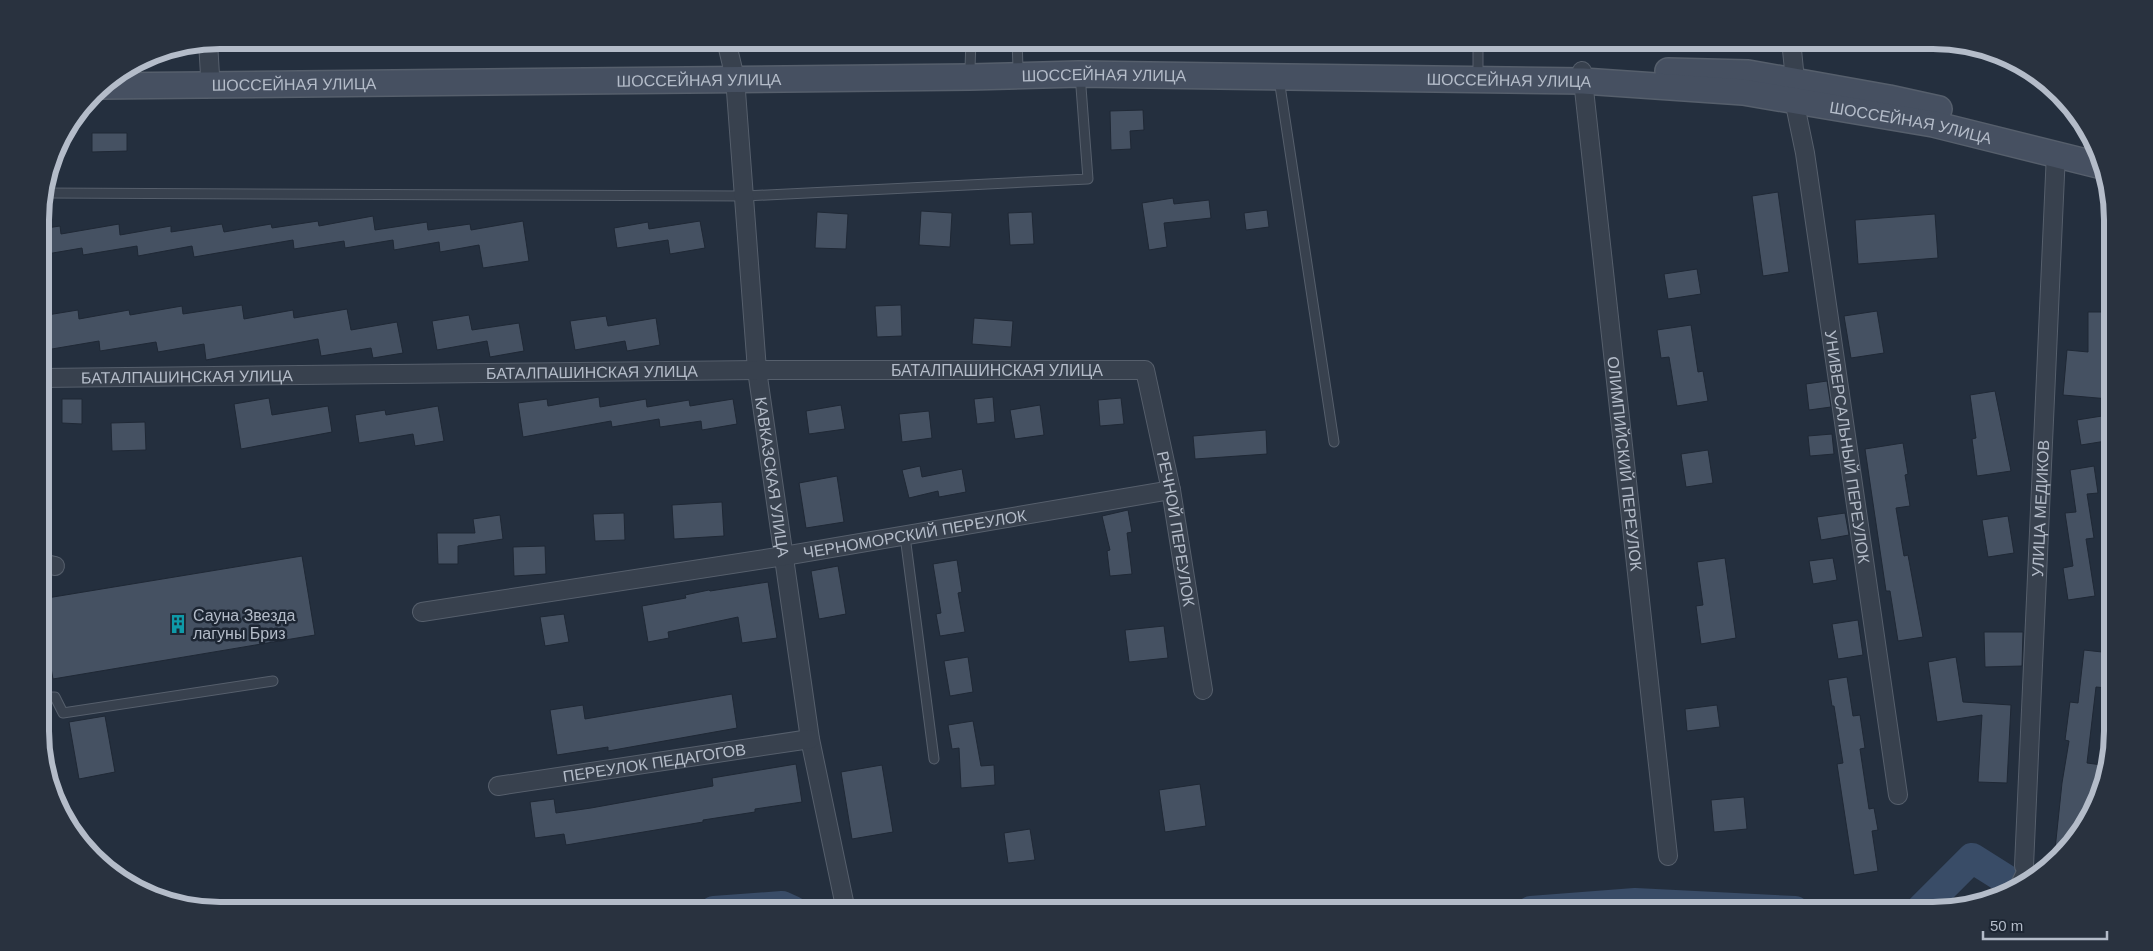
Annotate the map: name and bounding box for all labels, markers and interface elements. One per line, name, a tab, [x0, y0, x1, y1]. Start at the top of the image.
street label: ШОССЕЙНАЯ УЛИЦА	[1021, 65, 1187, 85]
street label: ШОССЕЙНАЯ УЛИЦА	[616, 71, 782, 90]
street label: ШОССЕЙНАЯ УЛИЦА	[1426, 71, 1592, 91]
street label: ШОССЕЙНАЯ УЛИЦА	[211, 75, 377, 94]
street label: ШОССЕЙНАЯ УЛИЦА	[1828, 99, 1994, 147]
street label: УНИВЕРСАЛЬНЫЙ ПЕРЕУЛОК	[1822, 329, 1872, 565]
street label: ОЛИМПИЙСКИЙ ПЕРЕУЛОК	[1604, 355, 1645, 573]
street label: БАТАЛПАШИНСКАЯ УЛИЦА	[891, 362, 1103, 379]
street label: БАТАЛПАШИНСКАЯ УЛИЦА	[486, 363, 698, 382]
street label: БАТАЛПАШИНСКАЯ УЛИЦА	[81, 367, 293, 387]
street label: КАВКАЗСКАЯ УЛИЦА	[752, 396, 792, 559]
street label: УЛИЦА МЕДИКОВ	[2029, 439, 2052, 577]
street label: РЕЧНОЙ ПЕРЕУЛОК	[1154, 450, 1198, 608]
street label: ЧЕРНОМОРСКИЙ ПЕРЕУЛОК	[802, 507, 1028, 562]
place label: Сауна Звезда лагуны Бриз	[193, 607, 295, 642]
building icon: Сауна Звезда лагуны Бриз	[167, 613, 189, 635]
street label: ПЕРЕУЛОК ПЕДАГОГОВ	[562, 741, 747, 785]
scale bar	[1983, 908, 2107, 940]
text: 50 m	[1990, 917, 2023, 934]

